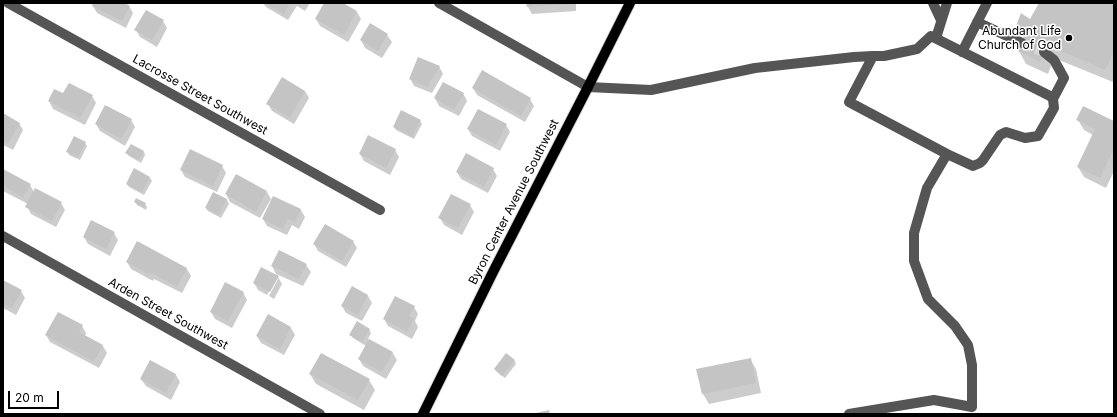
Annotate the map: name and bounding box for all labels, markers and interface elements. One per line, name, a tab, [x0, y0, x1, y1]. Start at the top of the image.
place label: Abundant Life Church of God	[978, 24, 1061, 52]
marker: Abundant Life Church of God	[1064, 33, 1074, 43]
street label: Lacrosse Street Southwest	[130, 52, 270, 138]
street label: Byron Center Avenue Southwest	[466, 117, 562, 287]
street label: Arden Street Southwest	[106, 275, 230, 353]
scale bar	[10, 383, 61, 409]
text: 20 m	[15, 390, 44, 405]

